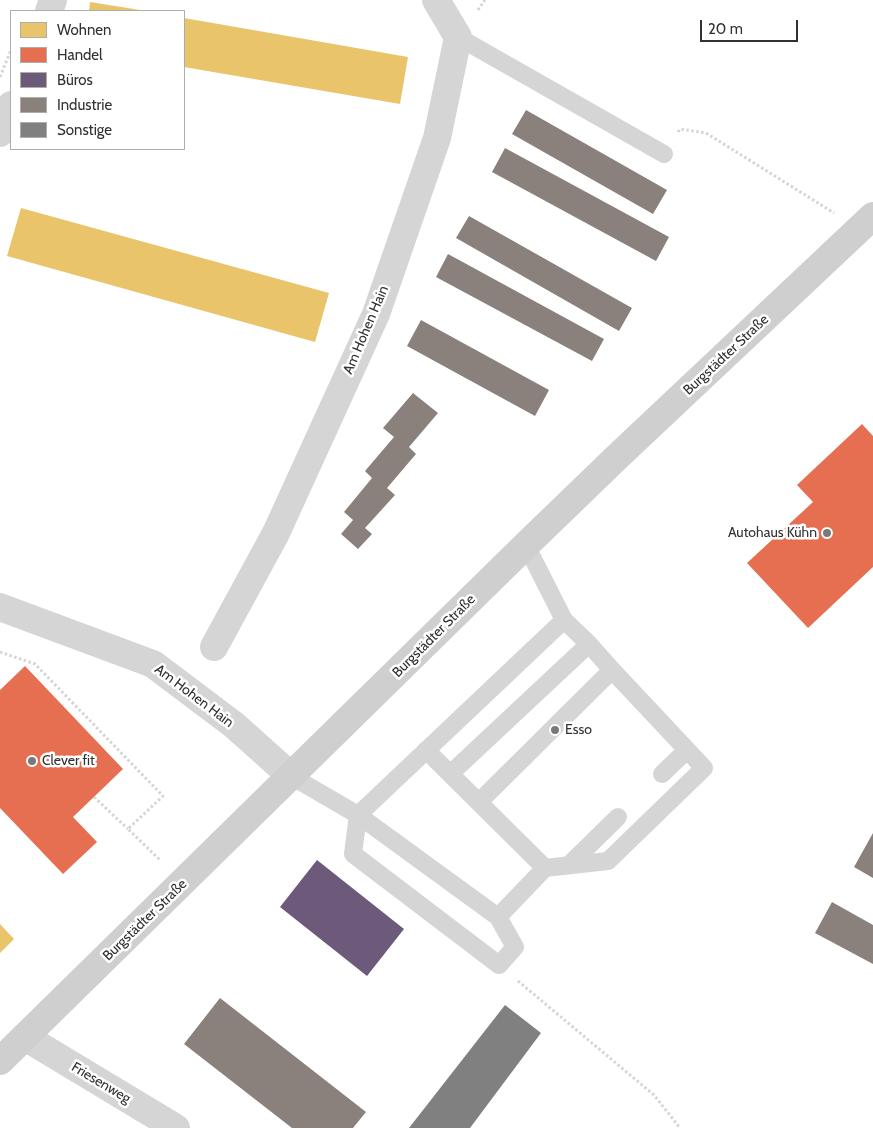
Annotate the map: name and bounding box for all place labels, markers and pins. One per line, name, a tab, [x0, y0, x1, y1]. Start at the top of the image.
place label: Autohaus Kühn	[728, 525, 817, 541]
marker: Autohaus Kühn	[821, 527, 833, 539]
place label: Esso	[565, 722, 592, 738]
marker: Esso	[549, 724, 561, 736]
place label: Clever fit	[42, 753, 95, 769]
marker: Clever fit	[26, 755, 38, 767]

